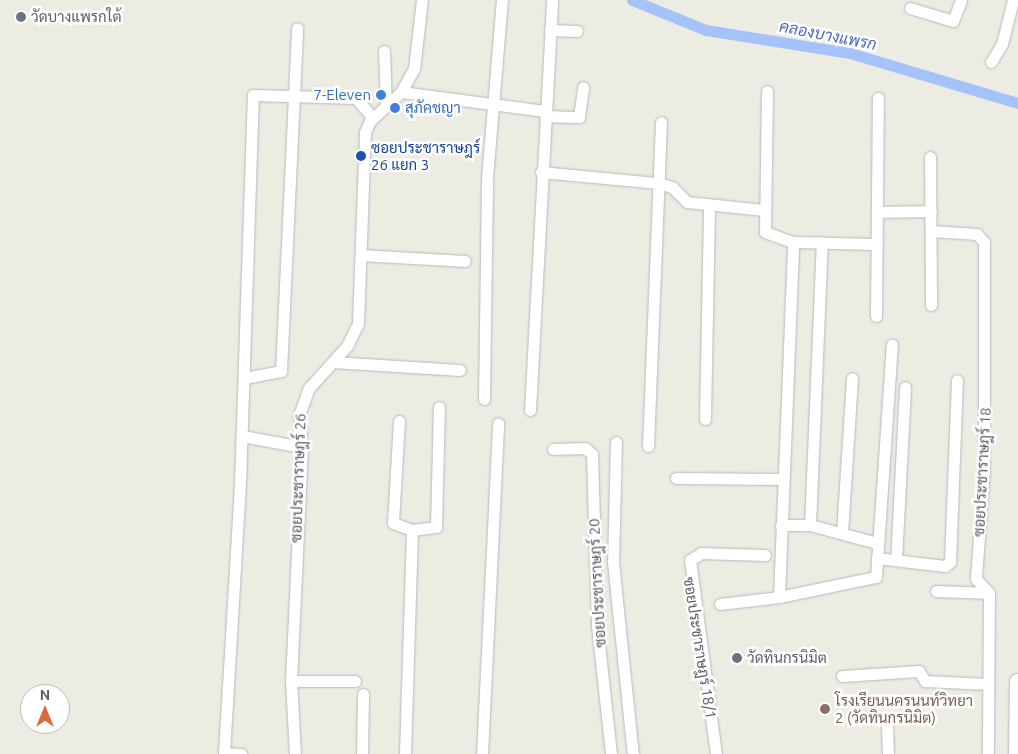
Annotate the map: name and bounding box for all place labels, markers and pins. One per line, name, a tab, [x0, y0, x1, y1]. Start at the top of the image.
place label: วัดบางแพรกใต้	[31, 8, 121, 26]
marker: วัดบางแพรกใต้	[15, 11, 27, 23]
place label: 7-Eleven	[313, 86, 371, 104]
marker: 7-Eleven	[375, 89, 387, 101]
place label: สุภัคชญา	[405, 99, 461, 117]
marker: สุภัคชญา	[389, 102, 401, 114]
place label: ซอยประชาราษฎร์ 26 แยก 3	[371, 138, 480, 173]
marker: ซอยประชาราษฎร์ 26 แยก 3	[355, 150, 367, 162]
place label: วัดทินกรนิมิต	[747, 649, 827, 667]
marker: วัดทินกรนิมิต	[731, 652, 743, 664]
place label: โรงเรียนนครนนท์วิทยา 2 (วัดทินกรนิมิต)	[835, 691, 973, 726]
marker: โรงเรียนนครนนท์วิทยา 2 (วัดทินกรนิมิต)	[819, 703, 831, 715]

